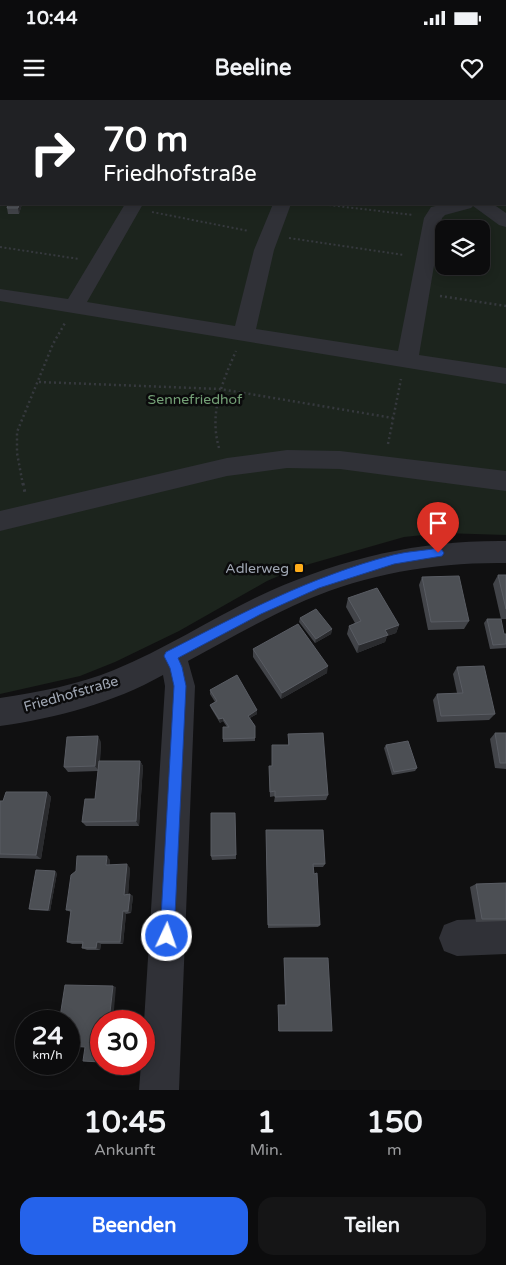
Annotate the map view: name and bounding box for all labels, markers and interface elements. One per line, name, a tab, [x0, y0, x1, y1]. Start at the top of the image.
text: 10:44	[25, 7, 78, 29]
icon: menu	[20, 54, 48, 82]
icon: heart	[458, 54, 486, 82]
text: Beeline	[215, 55, 291, 81]
text: 70 m	[103, 119, 188, 161]
icon: right	[20, 120, 85, 185]
text: Friedhofstraße	[103, 161, 257, 187]
map controls	[435, 220, 490, 275]
button: layers	[435, 220, 490, 275]
park label: Sennefriedhof	[148, 391, 243, 408]
pin	[417, 502, 459, 553]
icon: arrive	[424, 509, 452, 537]
place label: Adlerweg	[225, 560, 289, 577]
marker: Adlerweg	[293, 562, 305, 574]
street label: Friedhofstraße	[22, 672, 120, 716]
position arrow	[140, 909, 192, 961]
speed limit sign: 30	[90, 1010, 155, 1075]
text: 24	[32, 1021, 63, 1051]
text: km/h	[32, 1048, 63, 1062]
text: 10:45	[83, 1104, 166, 1141]
text: 1	[257, 1104, 276, 1141]
text: 150	[366, 1104, 423, 1141]
text: Ankunft	[94, 1140, 156, 1160]
text: Min.	[250, 1140, 283, 1160]
text: m	[387, 1140, 402, 1160]
button: Beenden	[20, 1197, 248, 1255]
button: Teilen	[258, 1197, 486, 1255]

